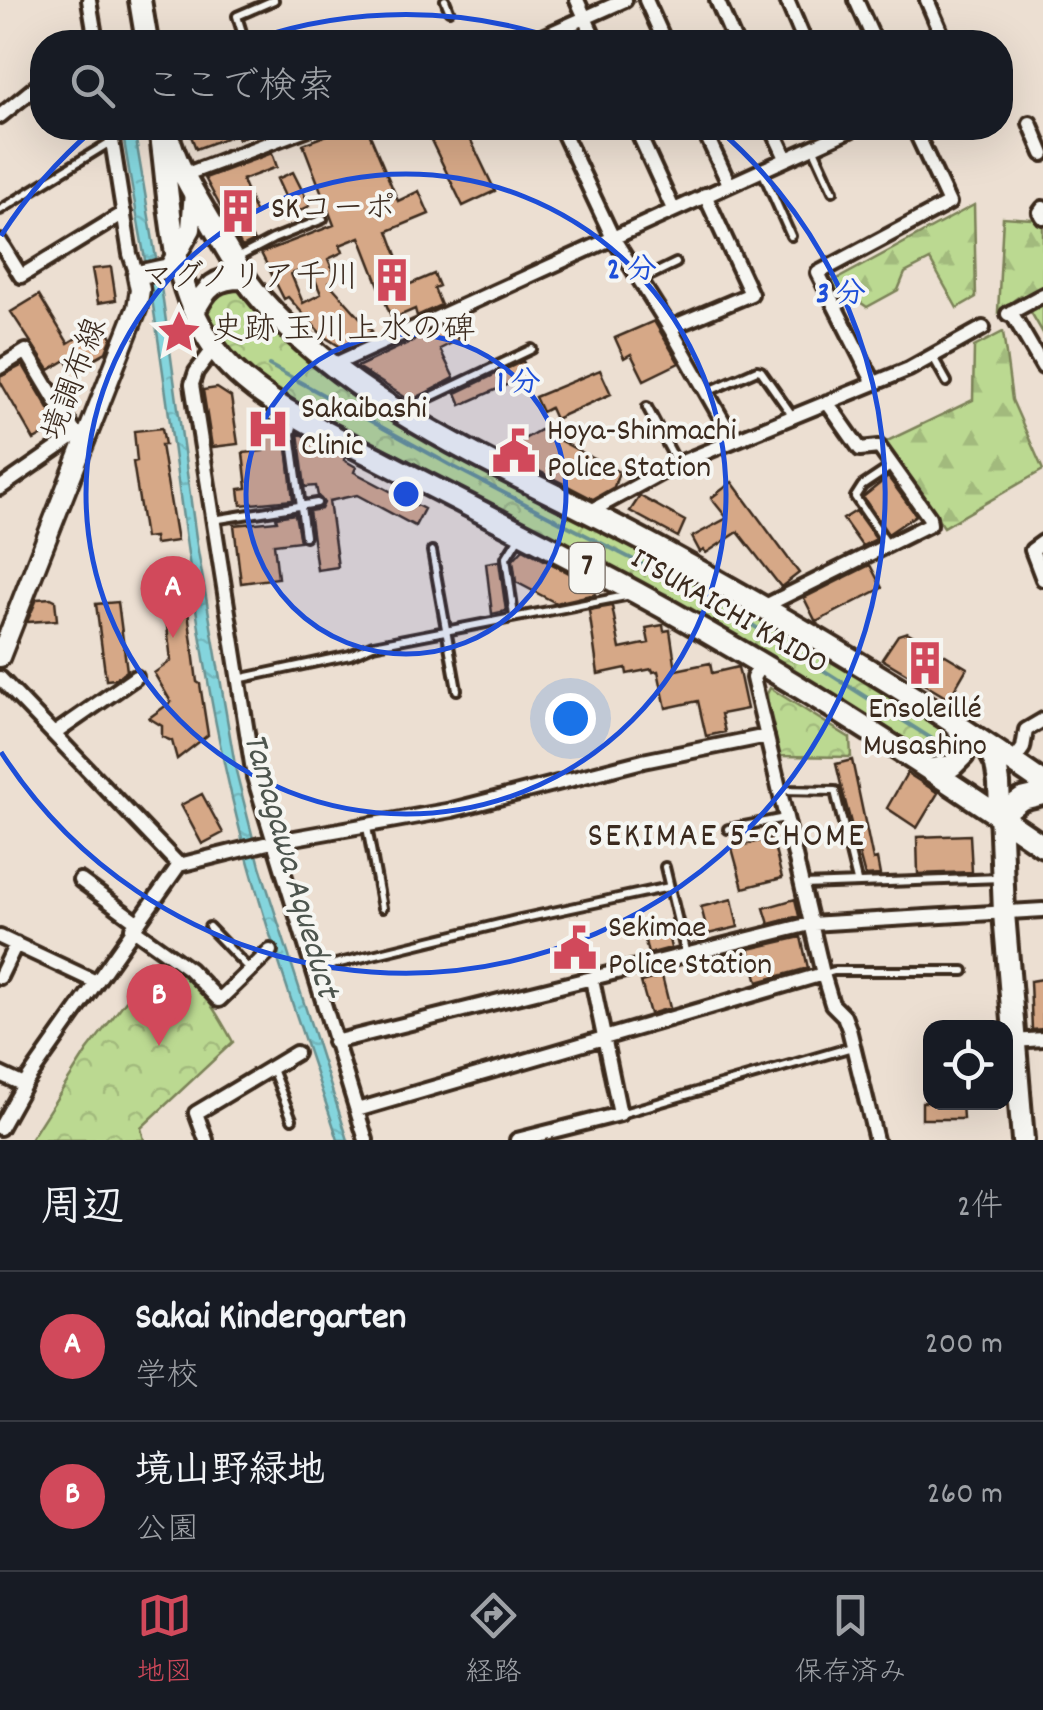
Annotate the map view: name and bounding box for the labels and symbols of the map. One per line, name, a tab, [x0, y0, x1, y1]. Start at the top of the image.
building icon: SKコーポ	[214, 187, 262, 235]
place label: SKコーポ	[271, 188, 396, 234]
text: 2 分	[607, 251, 657, 294]
building icon: マグノリア千川	[368, 256, 416, 304]
place label: マグノリア千川	[141, 257, 359, 303]
text: 3 分	[816, 275, 866, 318]
place icon: 史跡 玉川上水の碑	[155, 308, 203, 356]
place label: 史跡 玉川上水の碑	[212, 309, 475, 355]
street label: 境調布線	[33, 312, 121, 448]
text: 1 分	[497, 364, 541, 407]
place label: Sakaibashi Clinic	[301, 388, 427, 471]
hospital icon: Sakaibashi Clinic	[244, 405, 292, 453]
place label: Hoya-Shinmachi Police Station	[547, 410, 736, 493]
public building icon: Hoya-Shinmachi Police Station	[490, 427, 538, 475]
centre of rings	[388, 476, 424, 512]
street label: ITSUKAICHI KAIDO	[621, 538, 835, 688]
road number: 7	[570, 543, 604, 593]
pin: A	[140, 556, 206, 638]
building icon: Ensoleillé Musashino	[901, 639, 949, 687]
place label: Ensoleillé Musashino	[863, 688, 987, 771]
your location	[545, 693, 596, 744]
water label: Tamagawa Aqueduct	[227, 728, 352, 1007]
district label: SEKIMAE 5-CHOME	[587, 813, 867, 863]
place label: Sekimae Police Station	[608, 907, 772, 990]
public building icon: Sekimae Police Station	[551, 924, 599, 972]
pin: B	[126, 964, 192, 1046]

